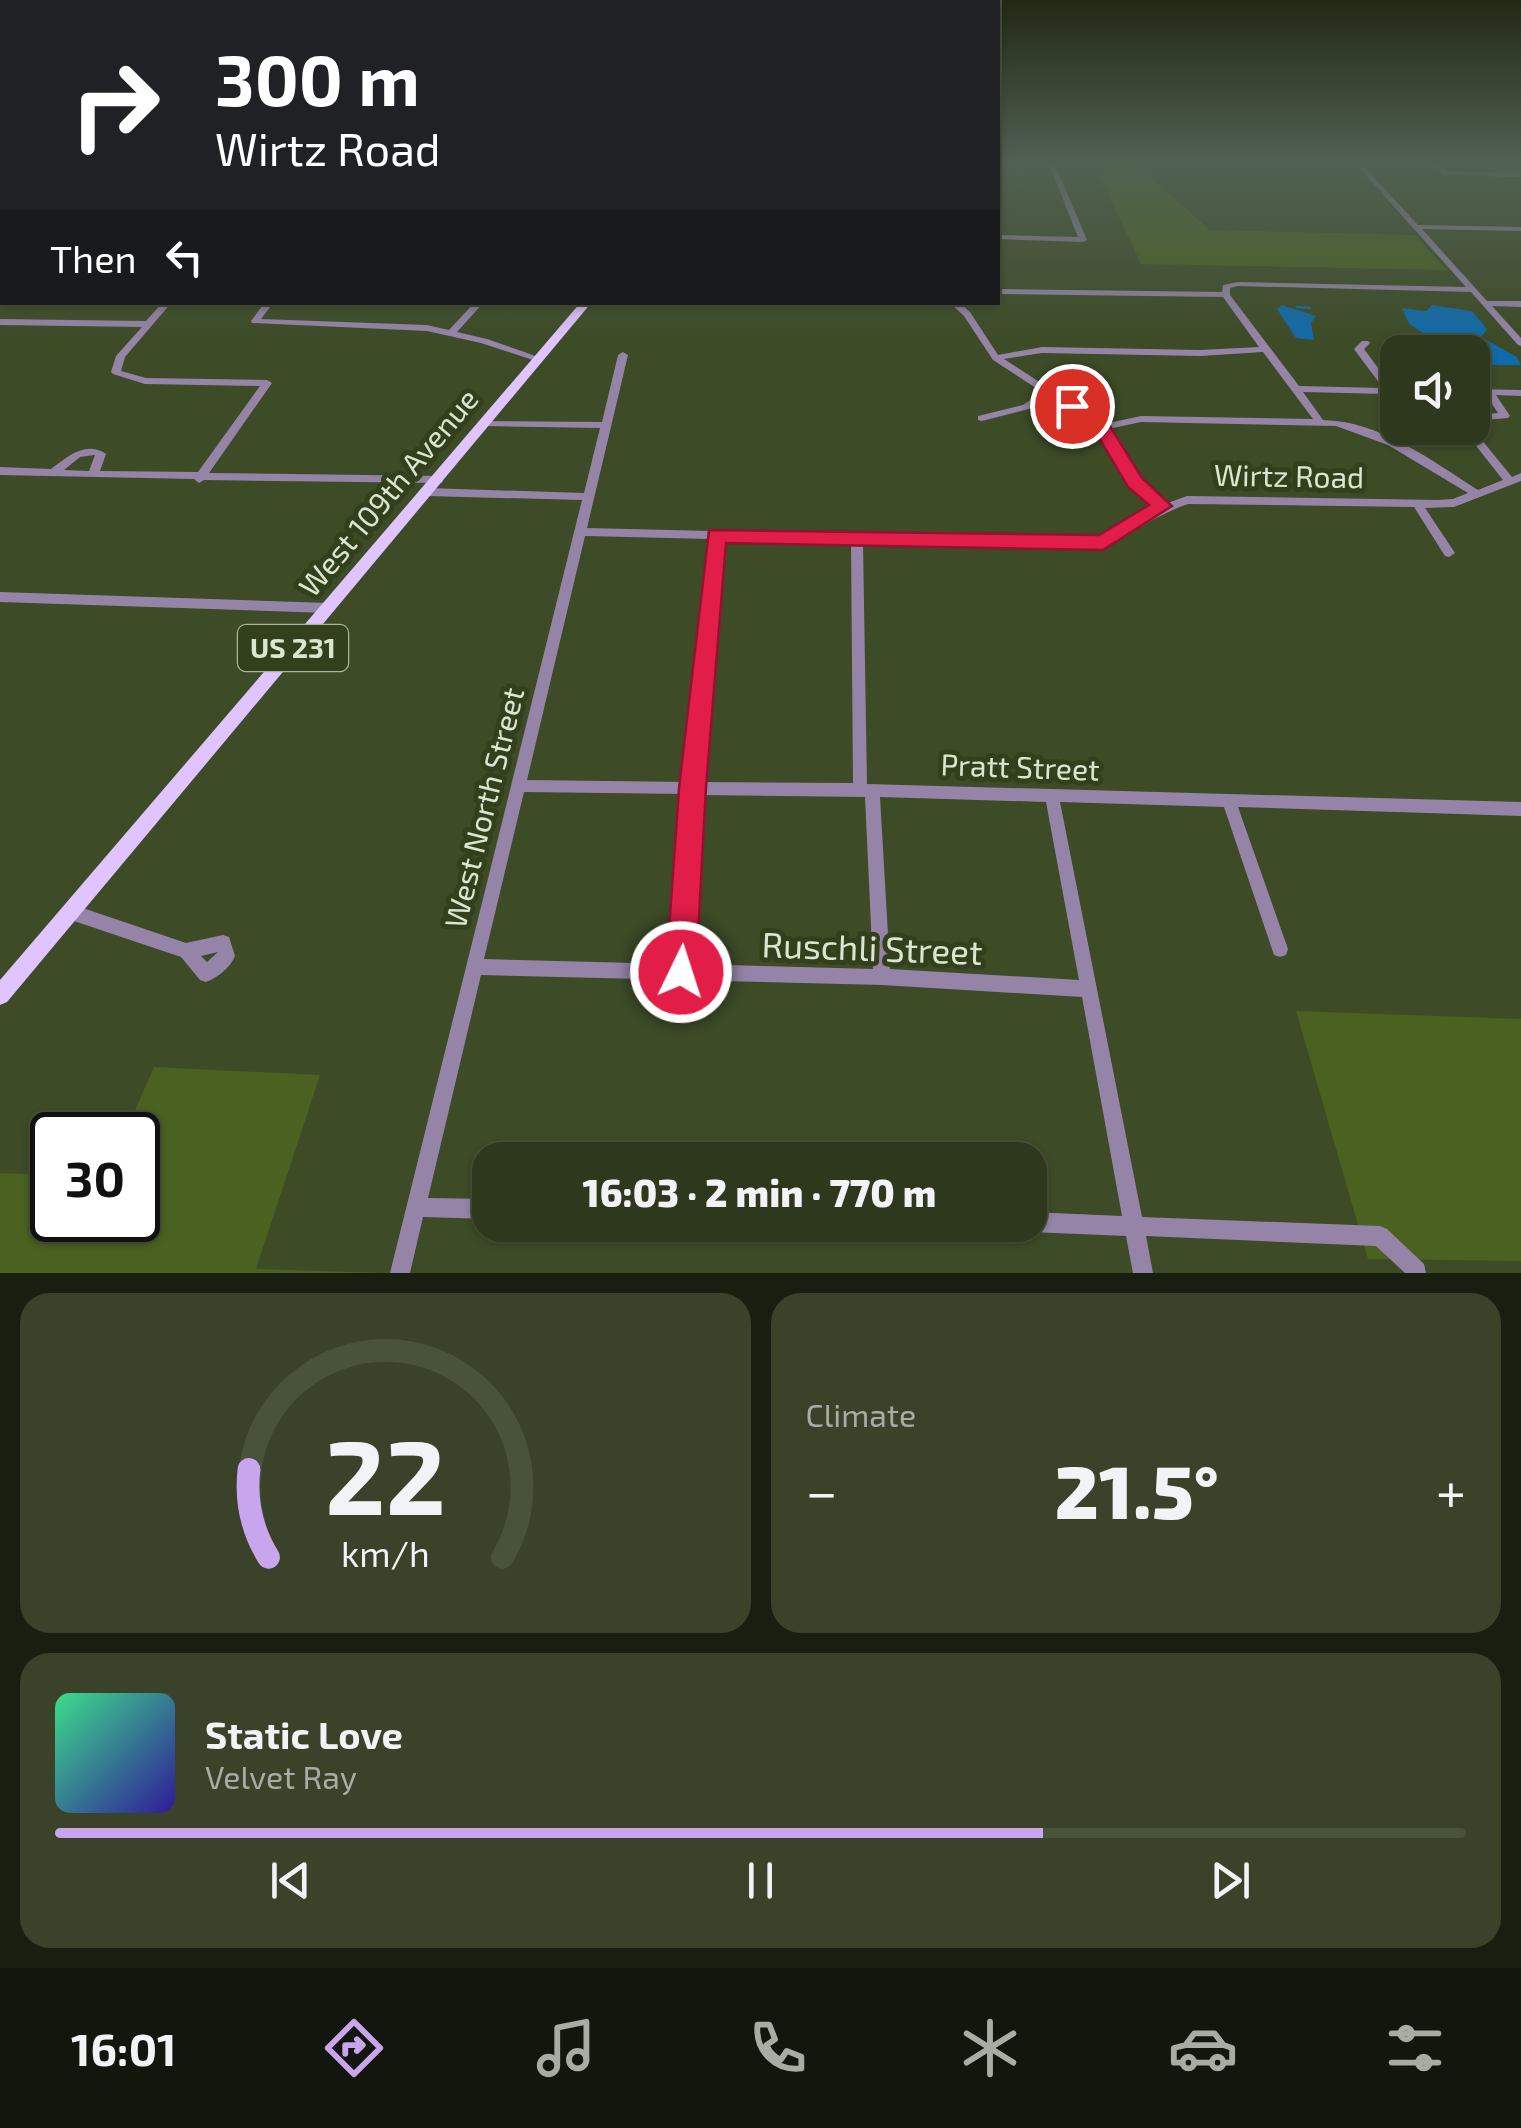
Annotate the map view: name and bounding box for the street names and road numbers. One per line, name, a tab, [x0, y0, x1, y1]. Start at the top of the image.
street label: West 109th Avenue	[290, 381, 485, 603]
street label: Wirtz Road	[1214, 456, 1365, 494]
road number: US 231	[238, 625, 348, 671]
street label: West North Street	[436, 684, 530, 931]
street label: Pratt Street	[940, 745, 1100, 787]
street label: Ruschli Street	[761, 922, 983, 972]

